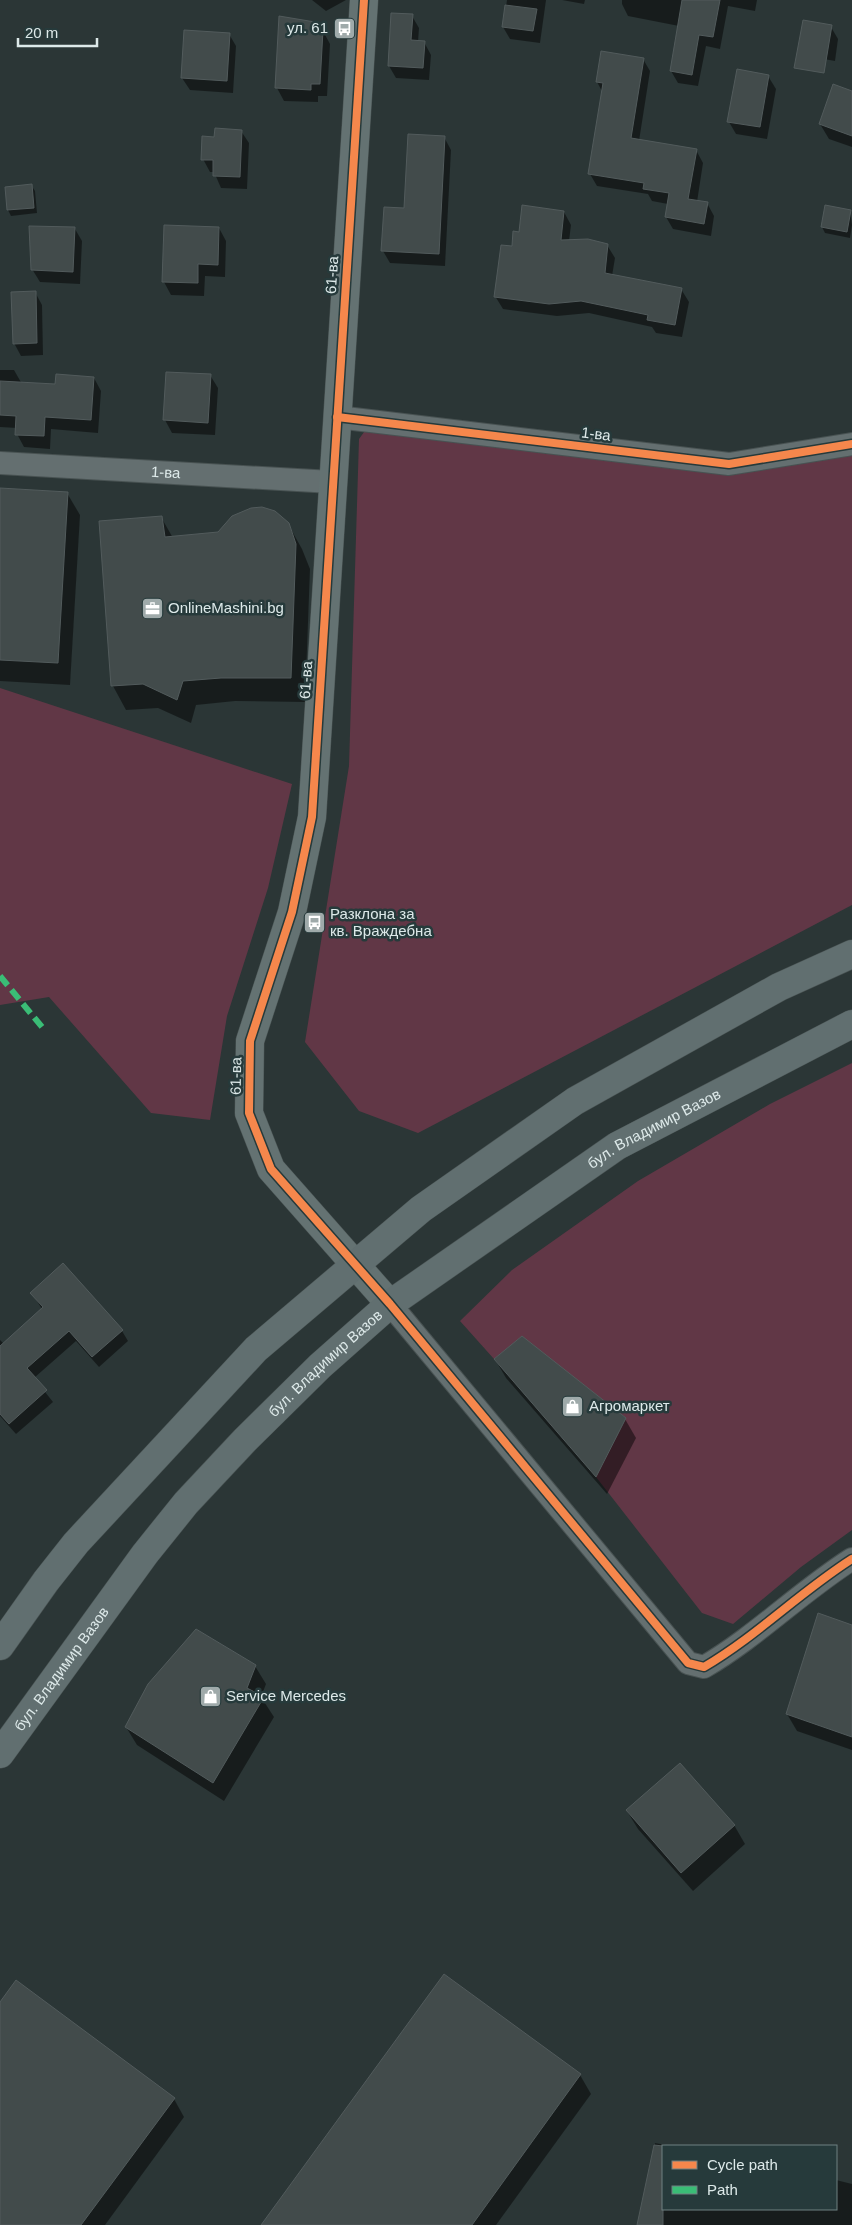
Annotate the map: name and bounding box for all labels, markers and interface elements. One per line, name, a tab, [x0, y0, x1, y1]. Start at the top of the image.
scale bar	[18, 15, 96, 47]
bus stop icon: ул. 61	[332, 16, 356, 40]
place label: ул. 61	[287, 19, 328, 36]
text: 20 m	[25, 24, 58, 41]
street label: 61-ва	[322, 255, 341, 294]
street label: 1-ва	[580, 423, 612, 444]
street label: 1-ва	[151, 463, 182, 481]
office icon: ОnlineMashini.bg	[140, 596, 164, 620]
place label: ОnlineMashini.bg	[168, 599, 284, 616]
street label: 61-ва	[296, 660, 315, 699]
place label: Разклона за кв. Враждебна	[330, 905, 432, 939]
bus stop icon: Разклона за кв. Враждебна	[302, 911, 326, 935]
street label: 61-ва	[227, 1056, 244, 1095]
street label: бул. Владимир Вазов	[584, 1085, 723, 1172]
street label: бул. Владимир Вазов	[265, 1306, 386, 1420]
shop icon: Агромаркет	[561, 1394, 585, 1418]
place label: Агромаркет	[589, 1397, 670, 1414]
street label: бул. Владимир Вазов	[11, 1603, 112, 1734]
shop icon: Service Mercedes	[198, 1684, 222, 1708]
place label: Service Mercedes	[226, 1687, 346, 1704]
legend	[662, 2145, 837, 2210]
text: Cycle path	[707, 2156, 778, 2173]
text: Path	[707, 2181, 738, 2198]

